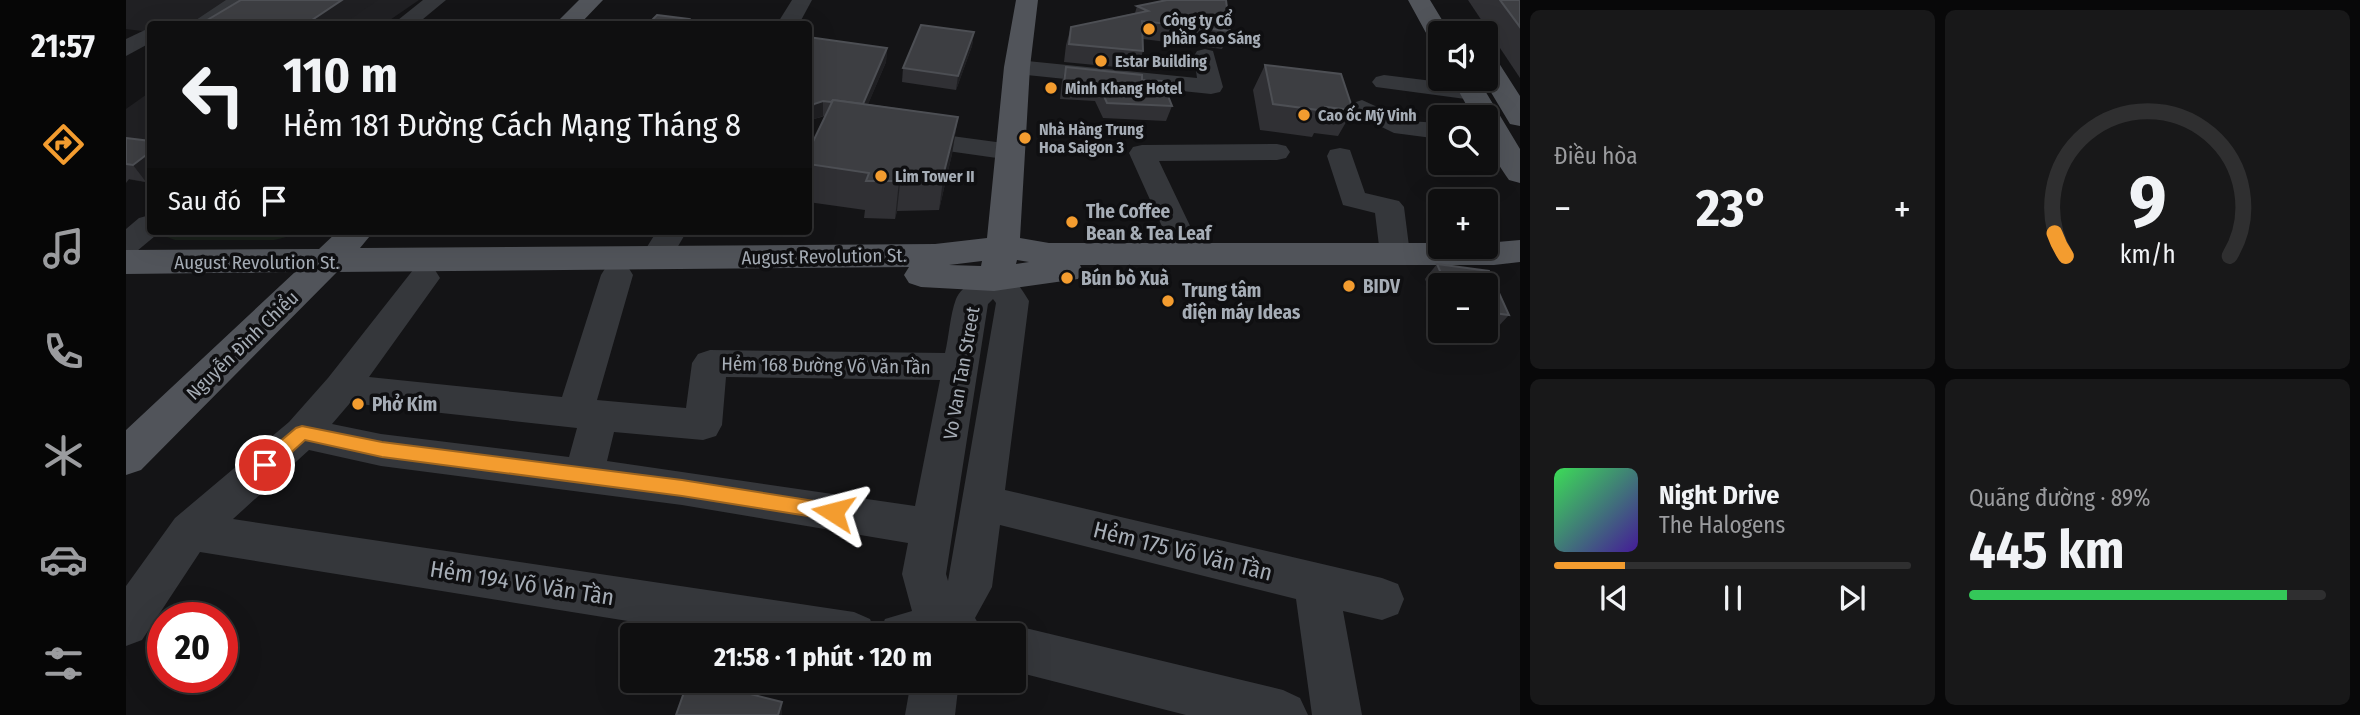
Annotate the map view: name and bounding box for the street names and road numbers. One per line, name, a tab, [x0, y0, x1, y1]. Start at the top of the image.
street label: August Revolution St.	[741, 244, 907, 269]
street label: August Revolution St.	[174, 251, 340, 274]
street label: Nguyễn Đình Chiểu	[182, 286, 303, 405]
street label: Vo Van Tan Street	[938, 304, 985, 441]
street label: Hẻm 168 Đường Võ Văn Tần	[721, 352, 931, 379]
street label: Hẻm 175 Võ Văn Tần	[1091, 515, 1275, 587]
street label: Hẻm 194 Võ Văn Tần	[428, 555, 616, 611]

